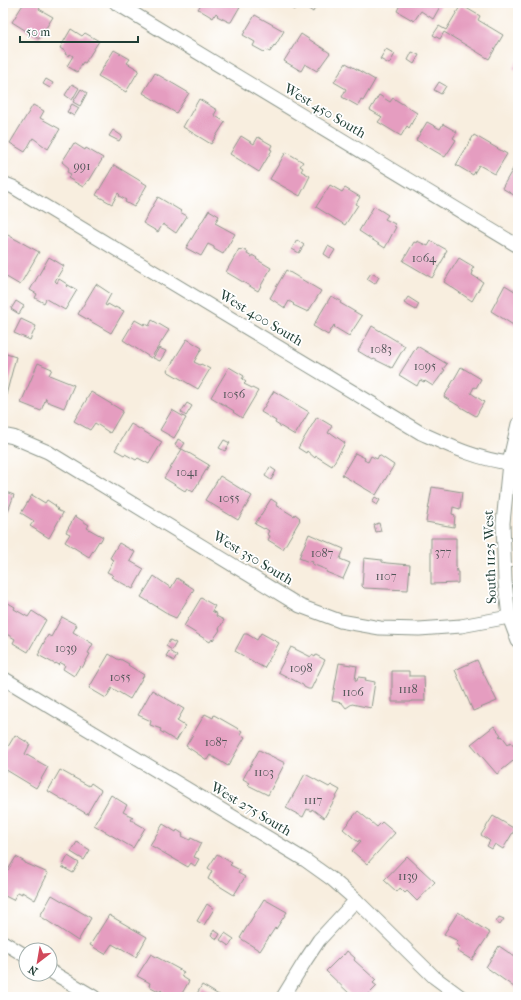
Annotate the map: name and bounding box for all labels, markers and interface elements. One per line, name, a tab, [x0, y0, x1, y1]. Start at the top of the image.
scale bar	[20, 18, 138, 44]
text: 50 m	[26, 25, 50, 39]
street label: West 450 South	[280, 79, 369, 142]
house number: 991	[74, 159, 90, 173]
house number: 1064	[412, 251, 437, 265]
street label: West 400 South	[215, 286, 306, 350]
house number: 1083	[370, 342, 392, 356]
house number: 1095	[414, 359, 436, 373]
house number: 1056	[223, 387, 246, 401]
house number: 1041	[176, 465, 198, 479]
house number: 1055	[218, 491, 240, 505]
street label: South 1125 West	[480, 510, 500, 604]
street label: West 350 South	[209, 527, 296, 589]
house number: 377	[435, 545, 451, 559]
house number: 1087	[311, 546, 334, 560]
house number: 1107	[376, 569, 397, 583]
house number: 1039	[55, 641, 77, 655]
house number: 1098	[289, 661, 313, 675]
house number: 1055	[109, 670, 131, 684]
house number: 1118	[399, 682, 417, 696]
house number: 1106	[342, 685, 364, 699]
house number: 1087	[205, 735, 228, 749]
house number: 1103	[254, 765, 274, 779]
street label: West 275 South	[207, 778, 294, 840]
house number: 1117	[304, 793, 323, 807]
house number: 1139	[398, 869, 418, 883]
north arrow	[18, 942, 58, 982]
text: N	[26, 962, 40, 978]

